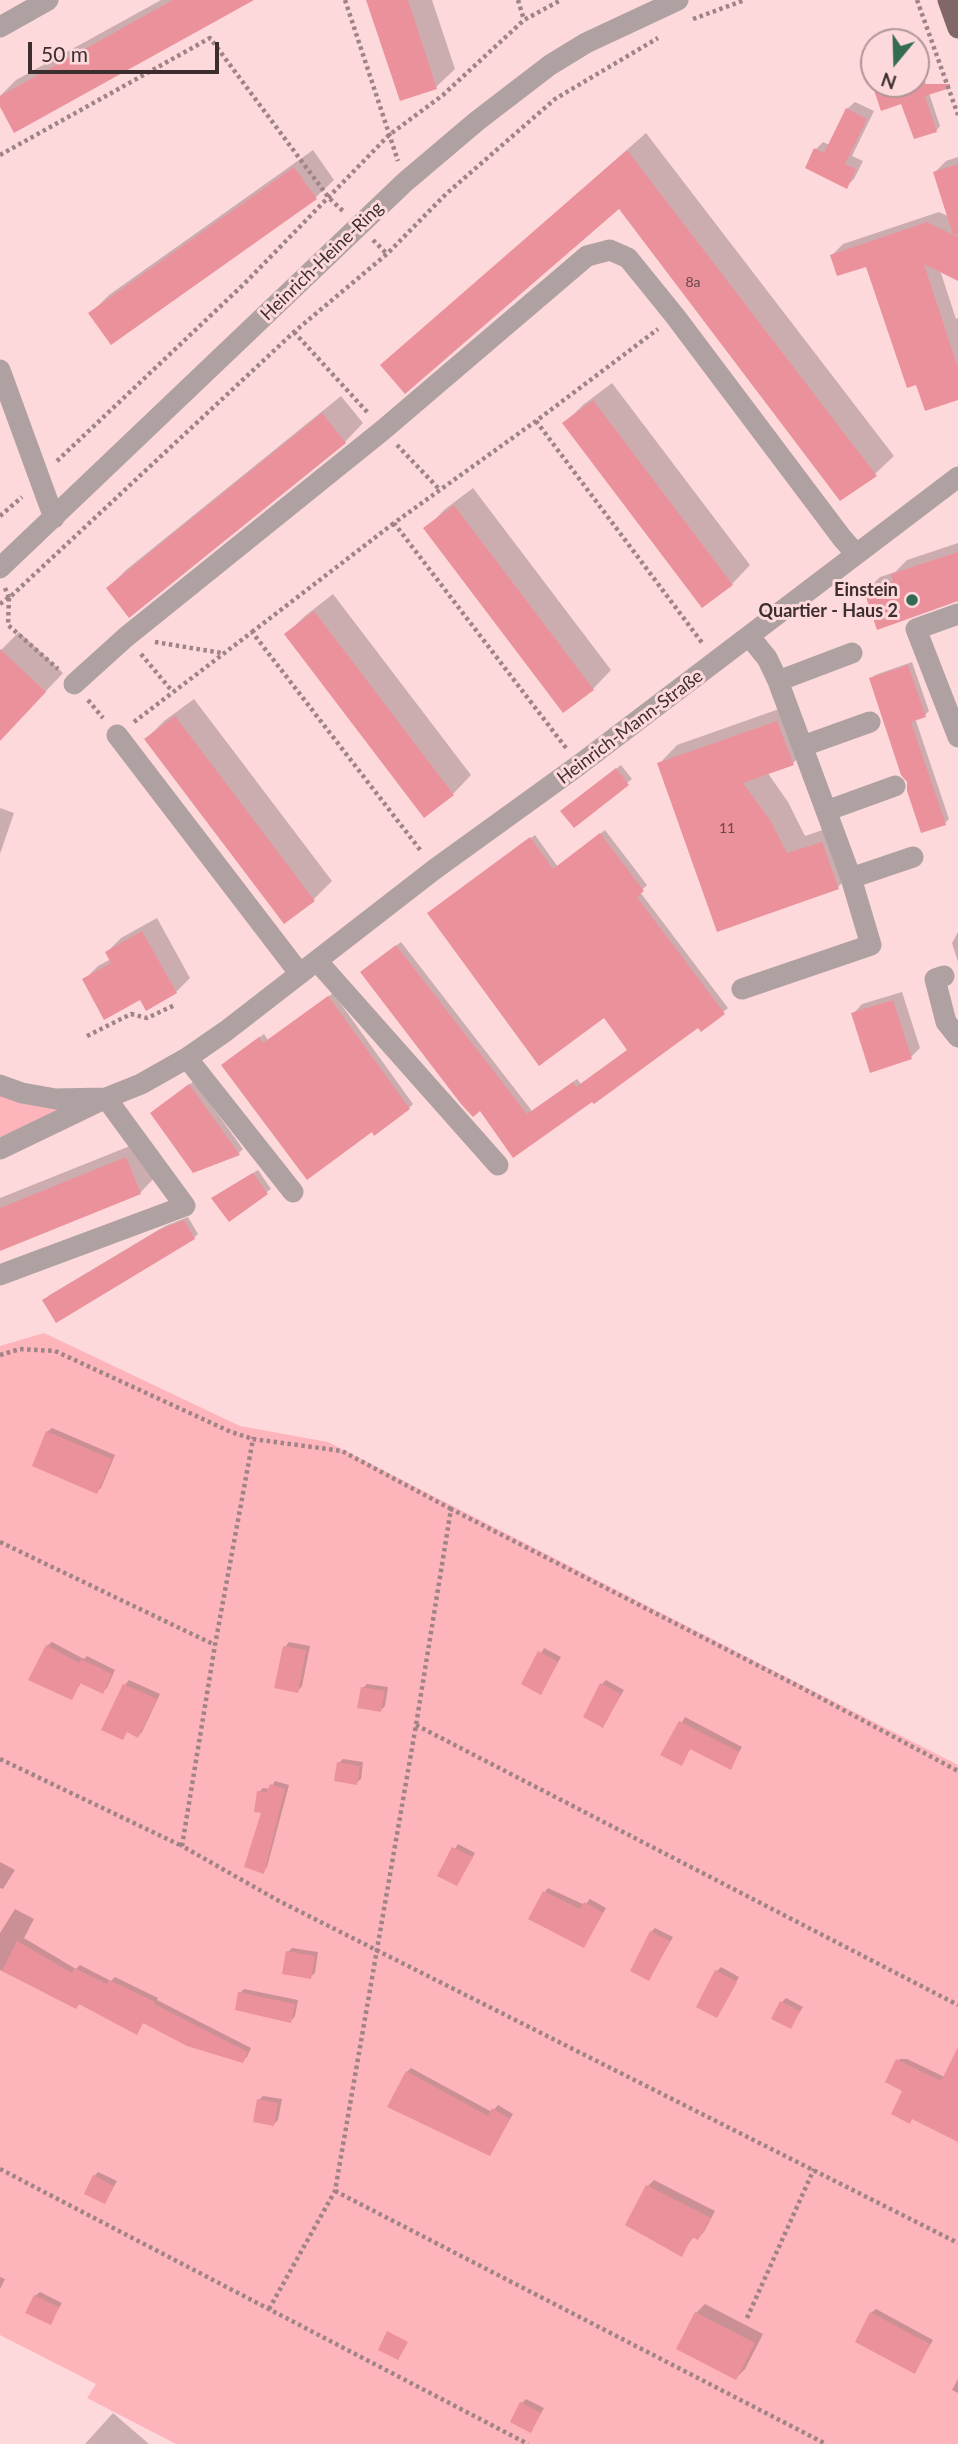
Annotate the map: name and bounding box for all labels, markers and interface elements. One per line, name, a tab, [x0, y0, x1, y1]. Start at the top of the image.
scale bar	[32, 28, 222, 72]
north arrow	[860, 28, 930, 98]
text: 50 m	[41, 41, 88, 66]
text: N	[878, 68, 899, 95]
street label: Heinrich-Heine-Ring	[256, 197, 388, 325]
house number: 8a	[685, 274, 701, 290]
place label: Einstein Quartier - Haus 2	[759, 579, 898, 622]
marker: Einstein Quartier - Haus 2	[904, 592, 920, 608]
street label: Heinrich-Mann-Straße	[553, 665, 707, 789]
house number: 11	[719, 820, 735, 836]

